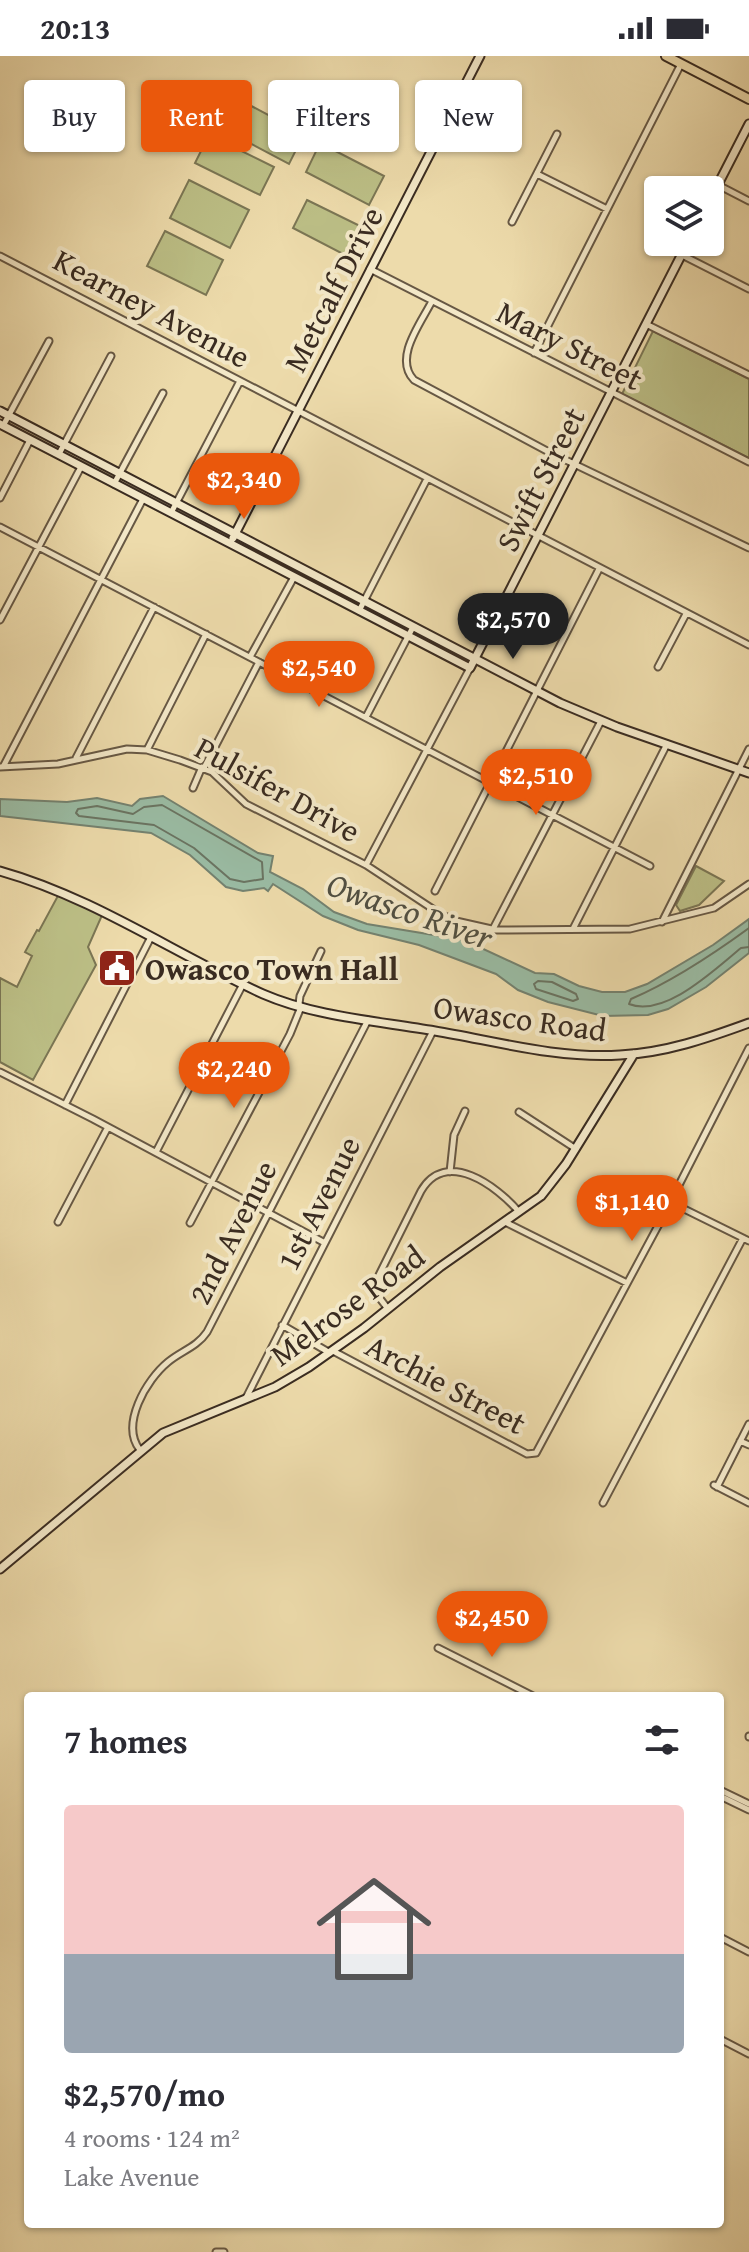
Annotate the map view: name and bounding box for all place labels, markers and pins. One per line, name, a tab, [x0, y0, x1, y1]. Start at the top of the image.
pin: $2,340	[179, 453, 309, 521]
pin: $2,570	[448, 593, 578, 661]
pin: $2,540	[254, 641, 384, 709]
pin: $2,510	[471, 749, 601, 817]
place label: Owasco Town Hall	[145, 945, 398, 992]
public building icon: Owasco Town Hall	[96, 947, 138, 989]
pin: $2,240	[169, 1042, 299, 1110]
pin: $1,140	[567, 1175, 697, 1243]
pin: $2,450	[427, 1591, 557, 1659]

